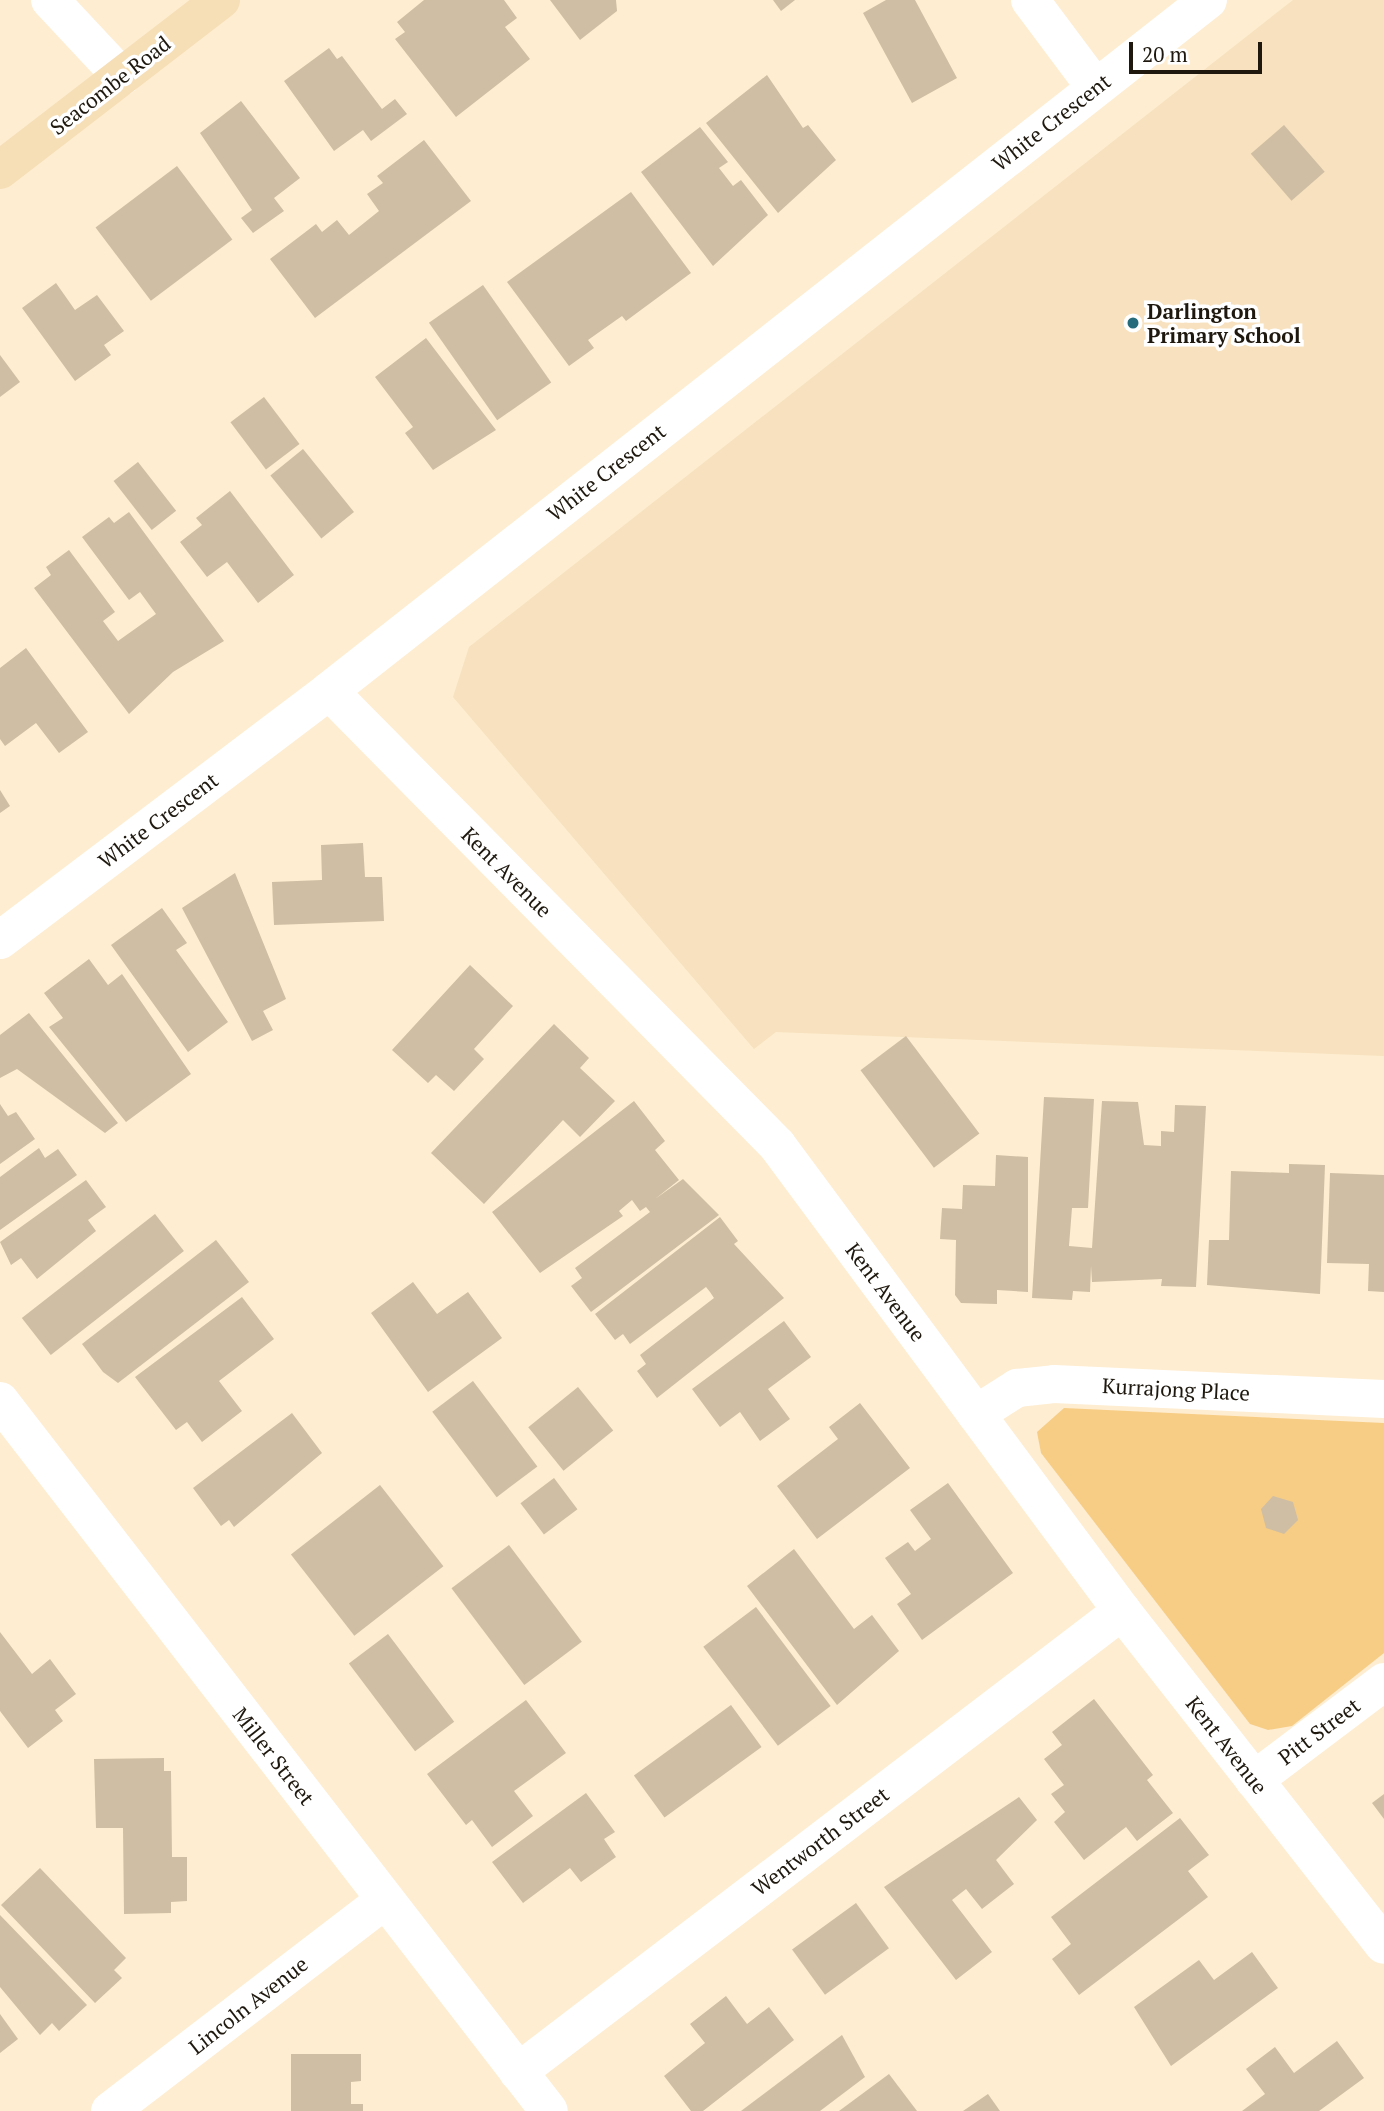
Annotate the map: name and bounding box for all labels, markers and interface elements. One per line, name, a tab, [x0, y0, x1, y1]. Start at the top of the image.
scale bar	[1132, 28, 1265, 72]
street label: Seacombe Road	[45, 30, 175, 140]
text: 20 m	[1142, 40, 1188, 68]
street label: White Crescent	[987, 68, 1115, 176]
place label: Darlington Primary School	[1147, 298, 1301, 348]
marker: Darlington Primary School	[1125, 315, 1141, 331]
street label: White Crescent	[542, 418, 670, 526]
street label: White Crescent	[93, 767, 223, 873]
street label: Kent Avenue	[457, 822, 557, 922]
street label: Kent Avenue	[841, 1238, 931, 1346]
street label: Kurrajong Place	[1101, 1373, 1251, 1405]
street label: Kent Avenue	[1181, 1691, 1273, 1799]
street label: Pitt Street	[1273, 1692, 1365, 1770]
street label: Miller Street	[228, 1702, 320, 1810]
street label: Wentworth Street	[747, 1781, 893, 1901]
street label: Lincoln Avenue	[184, 1951, 312, 2059]

